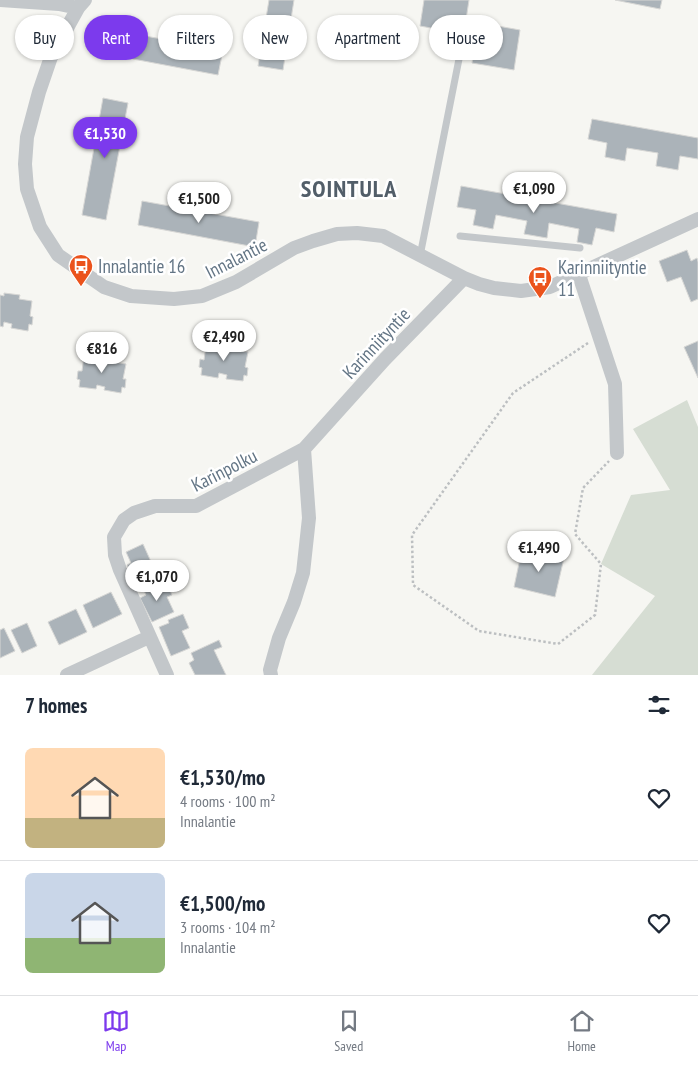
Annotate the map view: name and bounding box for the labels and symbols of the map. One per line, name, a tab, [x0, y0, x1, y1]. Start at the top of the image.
pin: €1,530	[64, 116, 146, 159]
pin: €1,090	[493, 172, 575, 214]
district label: SOINTULA	[301, 173, 397, 204]
pin: €1,500	[158, 182, 240, 224]
street label: Innalantie	[201, 232, 271, 284]
bus stop icon: Innalantie 16	[68, 253, 94, 287]
place label: Innalantie 16	[98, 254, 185, 278]
place label: Karinniityntie 11	[558, 255, 647, 301]
bus stop icon: Karinniityntie 11	[527, 265, 553, 299]
street label: Karinniityntie	[337, 302, 415, 384]
pin: €2,490	[183, 320, 265, 362]
pin: €816	[72, 332, 132, 374]
street label: Karinpolku	[187, 443, 261, 497]
pin: €1,490	[498, 530, 580, 573]
pin: €1,070	[116, 560, 198, 602]

